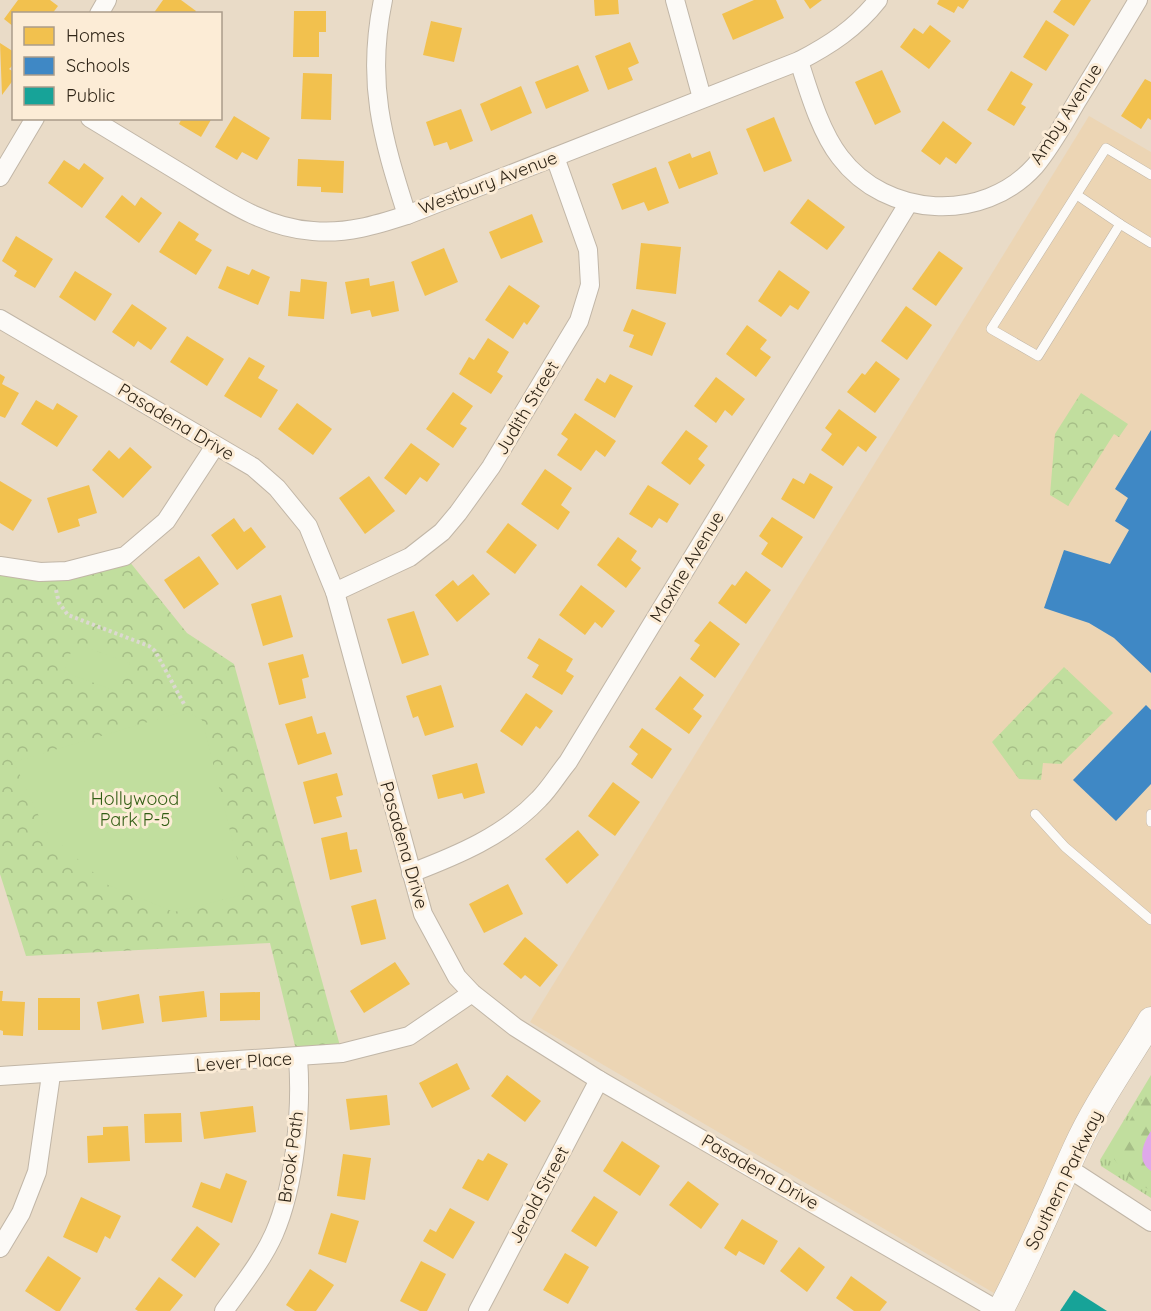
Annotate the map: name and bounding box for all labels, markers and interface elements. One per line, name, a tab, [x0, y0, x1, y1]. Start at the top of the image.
legend	[12, 12, 222, 120]
text: Homes	[66, 24, 125, 47]
text: Schools	[66, 54, 130, 77]
street label: Amby Avenue	[1024, 59, 1107, 168]
text: Public	[66, 84, 115, 107]
street label: Westbury Avenue	[415, 146, 560, 220]
street label: Judith Street	[489, 357, 564, 459]
street label: Pasadena Drive	[114, 378, 239, 465]
street label: Maxine Avenue	[644, 507, 729, 626]
street label: Pasadena Drive	[375, 778, 434, 911]
park label: Hollywood Park P-5	[91, 787, 179, 831]
street label: Lever Place	[195, 1047, 293, 1076]
street label: Southern Parkway	[1020, 1106, 1107, 1254]
street label: Brook Path	[273, 1110, 308, 1204]
street label: Pasadena Drive	[697, 1129, 823, 1214]
street label: Jerold Street	[503, 1142, 574, 1247]

